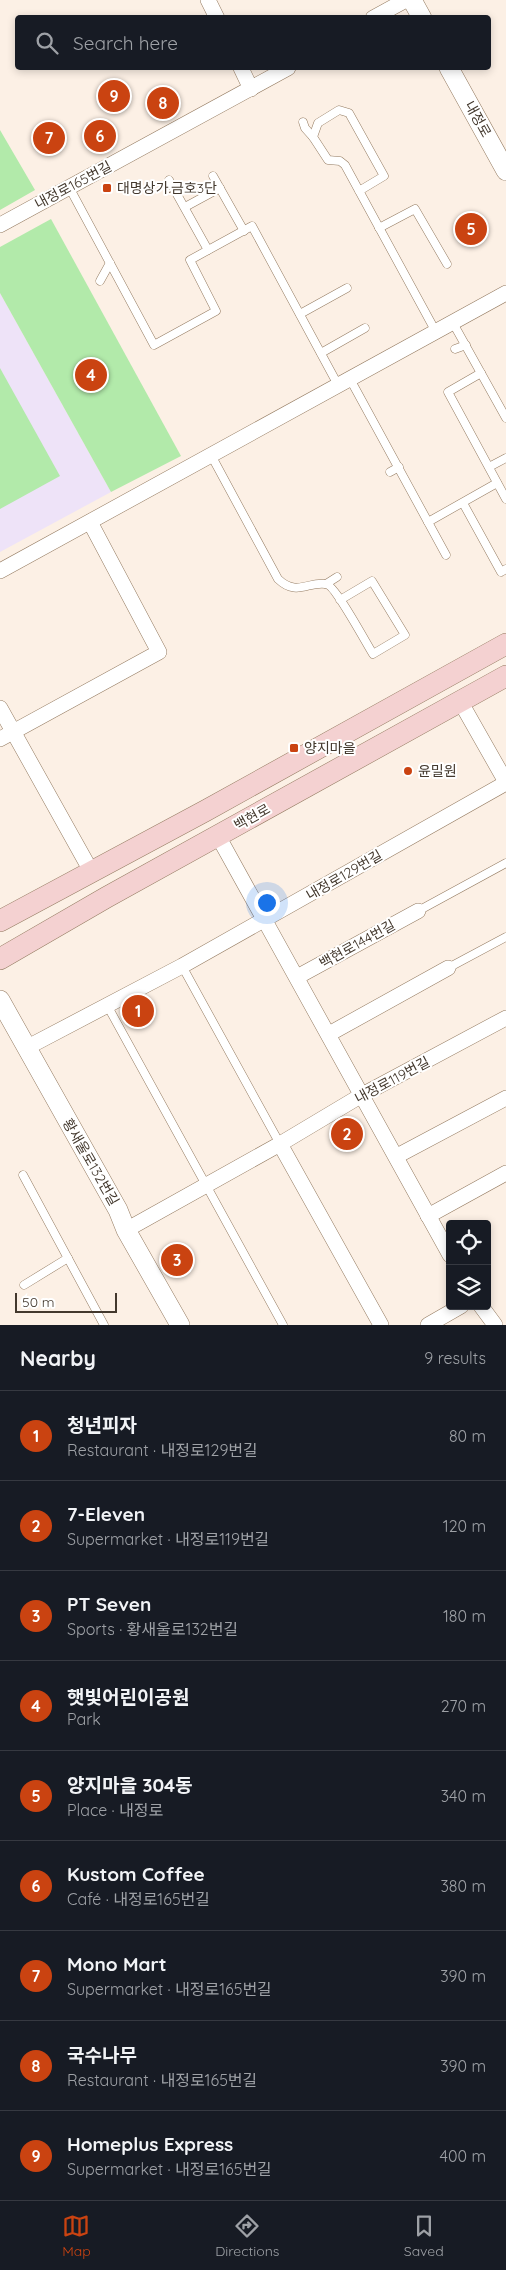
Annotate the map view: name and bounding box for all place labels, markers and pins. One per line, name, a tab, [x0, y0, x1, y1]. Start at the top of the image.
pin: 9	[98, 77, 130, 115]
pin: 8	[147, 84, 179, 122]
pin: 6	[84, 117, 116, 155]
pin: 7	[33, 119, 65, 157]
place label: 대명상가.금호3단	[117, 179, 217, 197]
marker: 대명상가.금호3단	[101, 182, 113, 194]
pin: 5	[455, 210, 487, 248]
pin: 4	[75, 356, 107, 394]
place label: 양지마을	[304, 739, 356, 757]
marker: 양지마을	[288, 742, 300, 754]
place label: 윤밀원	[418, 762, 457, 780]
marker: 윤밀원	[402, 765, 414, 777]
pin: 1	[122, 992, 154, 1030]
pin: 2	[331, 1115, 363, 1153]
pin: 3	[161, 1241, 193, 1279]

